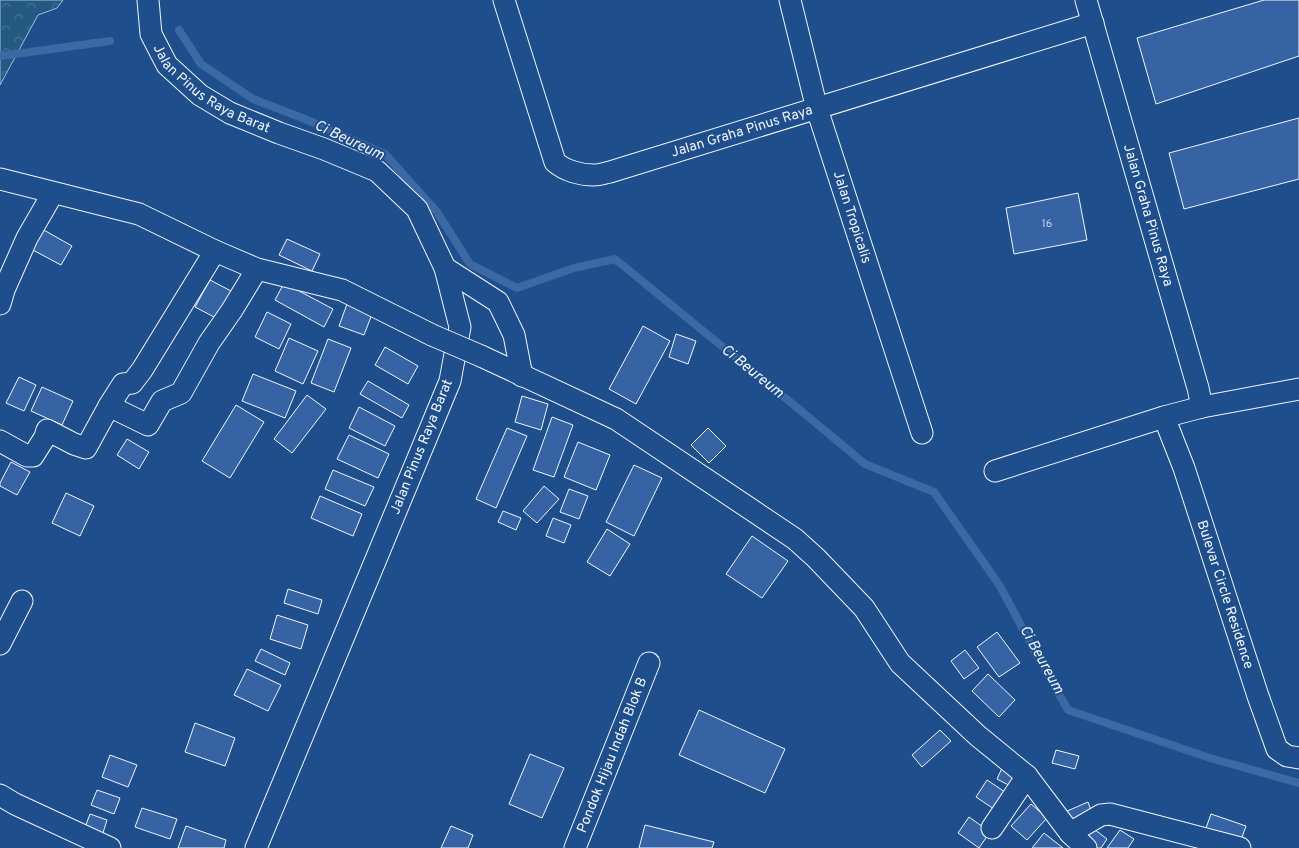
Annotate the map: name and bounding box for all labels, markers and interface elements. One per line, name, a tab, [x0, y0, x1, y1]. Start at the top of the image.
street label: Jalan Pinus Raya Barat	[149, 41, 273, 137]
street label: Jalan Graha Pinus Raya	[669, 101, 815, 161]
water label: Ci Beureum	[311, 116, 388, 166]
street label: Jalan Graha Pinus Raya	[1120, 142, 1177, 288]
street label: Jalan Tropicalis	[829, 169, 875, 266]
house number: 16	[1042, 217, 1052, 231]
water label: Ci Beureum	[717, 341, 788, 404]
street label: Jalan Pinus Raya Barat	[387, 377, 457, 517]
street label: Bulevar Circle Residence	[1193, 518, 1257, 671]
water label: Ci Beureum	[1014, 622, 1068, 698]
street label: Pondok Hijau Indah Blok B	[573, 675, 651, 835]

